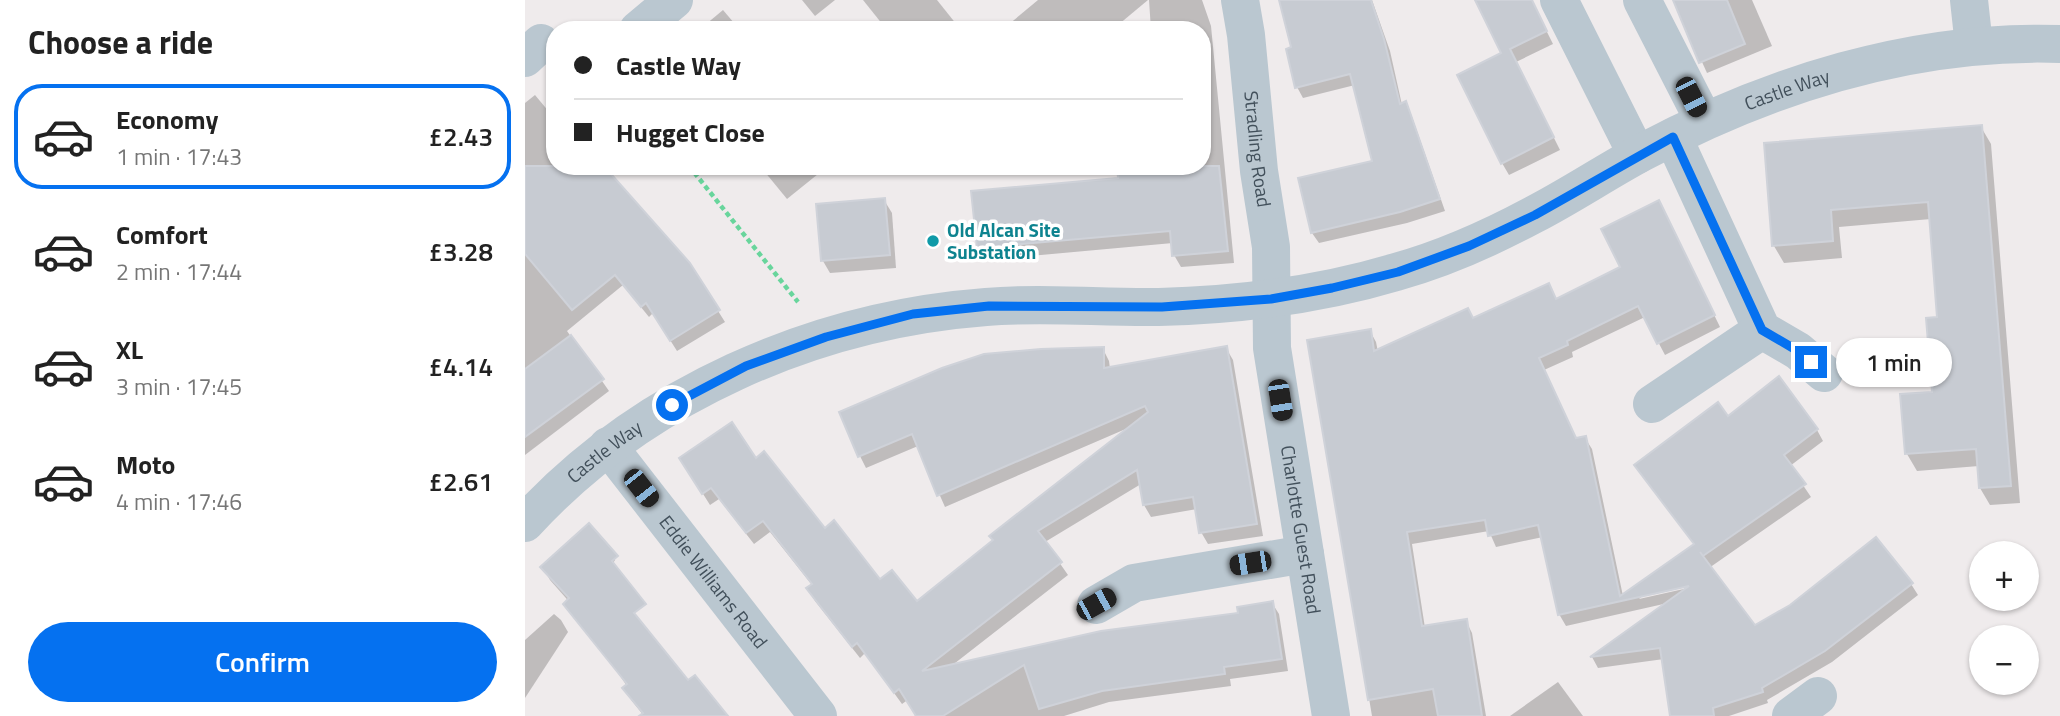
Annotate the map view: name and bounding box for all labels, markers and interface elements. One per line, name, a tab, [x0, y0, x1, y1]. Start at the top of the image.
text: Choose a ride	[28, 18, 213, 66]
text: Castle Way	[616, 46, 741, 85]
street label: Castle Way	[1740, 61, 1833, 117]
car	[1673, 74, 1710, 120]
street label: Stradling Road	[1237, 89, 1279, 209]
text: Economy	[116, 100, 218, 139]
icon: car	[32, 105, 95, 168]
text: Hugget Close	[616, 113, 765, 152]
text: £2.43	[429, 117, 493, 156]
text: 1 min · 17:43	[116, 139, 242, 174]
text: Comfort	[116, 215, 208, 254]
place label: Old Alcan Site Substation	[947, 215, 1061, 266]
icon: car	[32, 220, 95, 283]
text: £3.28	[429, 232, 493, 271]
marker: Old Alcan Site Substation	[925, 233, 941, 249]
text: 2 min · 17:44	[116, 254, 242, 289]
text: XL	[116, 330, 143, 369]
icon: car	[32, 335, 95, 398]
callout: 1 min	[1835, 338, 1951, 386]
text: 1 min	[1866, 345, 1922, 380]
route end	[1795, 346, 1827, 378]
text: £4.14	[429, 347, 493, 386]
text: 3 min · 17:45	[116, 369, 242, 404]
car	[1267, 378, 1294, 422]
route start	[656, 389, 688, 421]
street label: Castle Way	[560, 412, 648, 490]
street label: Charlotte Guest Road	[1274, 443, 1329, 616]
text: Moto	[116, 445, 175, 484]
icon: car	[32, 450, 95, 513]
text: £2.61	[429, 462, 493, 501]
car	[620, 465, 663, 511]
text: 4 min · 17:46	[116, 484, 242, 519]
street label: Eddie Williams Road	[653, 509, 775, 654]
map controls	[1969, 541, 2039, 695]
button: +	[1969, 541, 2039, 611]
car	[1228, 549, 1273, 577]
car	[1073, 585, 1120, 623]
button: Confirm	[28, 622, 497, 702]
button: −	[1969, 625, 2039, 695]

